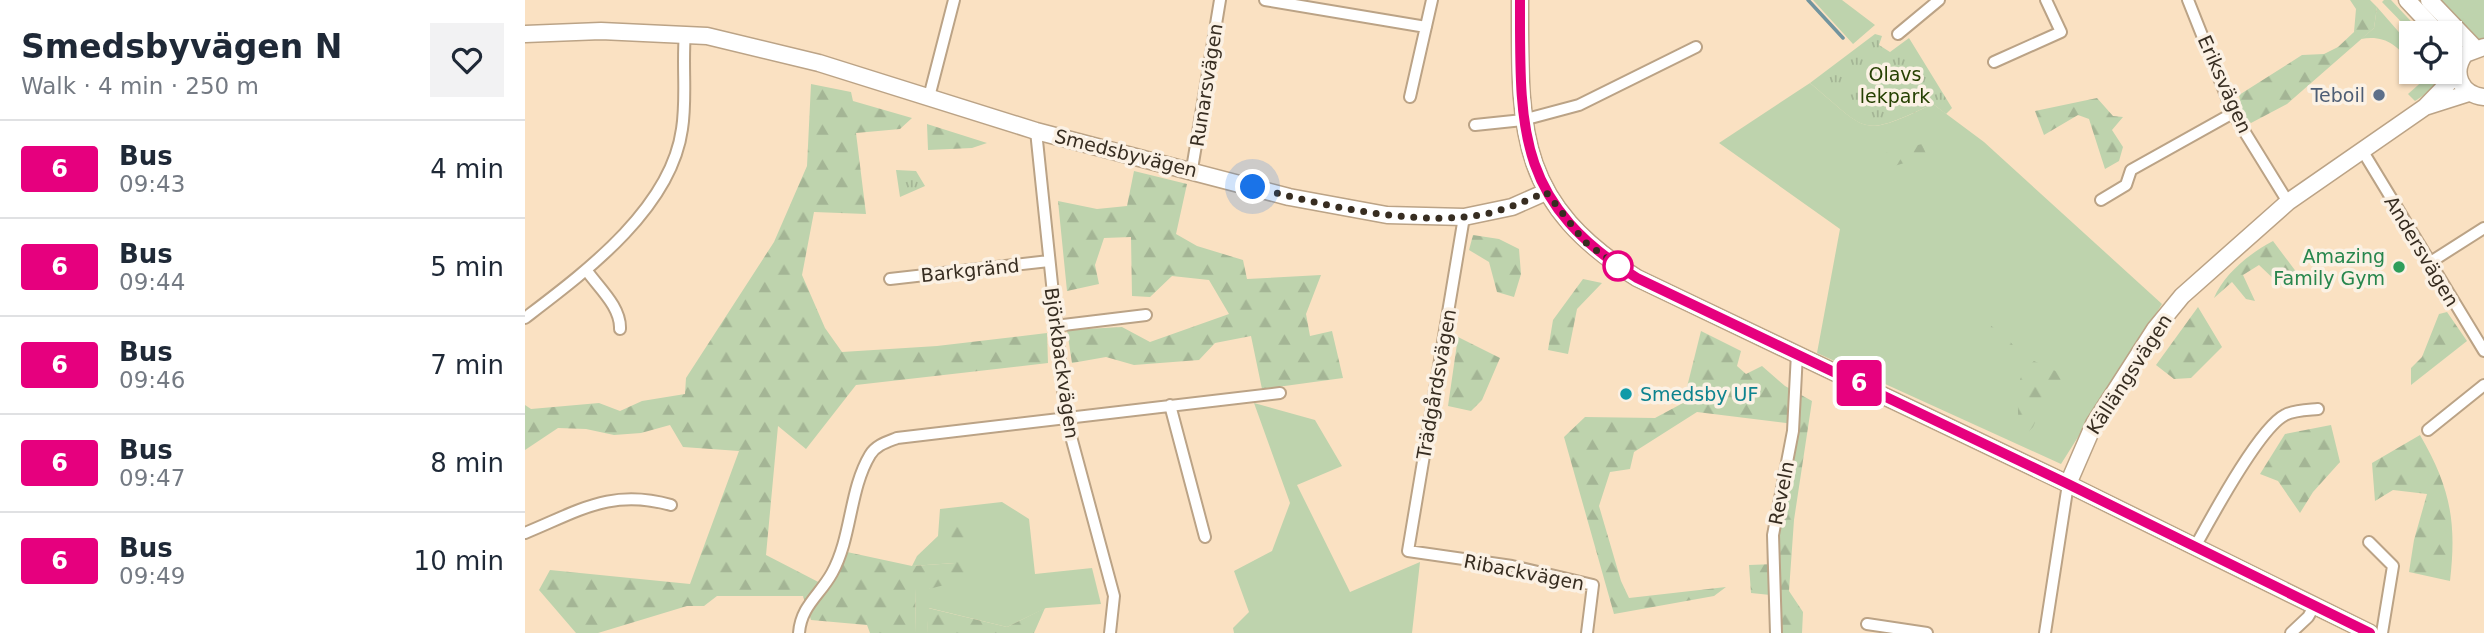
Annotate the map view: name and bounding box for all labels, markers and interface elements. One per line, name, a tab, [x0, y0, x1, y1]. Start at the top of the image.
map controls	[2399, 21, 2462, 84]
button: locate	[2399, 21, 2462, 84]
street label: Runarsvägen	[1185, 22, 1227, 148]
button: heart	[430, 23, 504, 97]
text: Smedsbyvägen N	[21, 27, 342, 66]
street label: Eriksvägen	[2194, 32, 2256, 136]
park label: Olavs lekpark	[1860, 63, 1930, 107]
text: Walk · 4 min · 250 m	[21, 73, 259, 99]
place label: Teboil	[2310, 84, 2365, 106]
marker: Teboil	[2371, 87, 2387, 103]
street label: Smedsbyvägen	[1052, 125, 1200, 181]
text: Bus	[119, 141, 173, 171]
text: 4 min	[430, 154, 504, 184]
text: 6	[51, 155, 68, 183]
your location	[1235, 169, 1270, 204]
text: 09:43	[119, 171, 185, 197]
street label: Andersvägen	[2380, 192, 2464, 310]
text: Bus	[119, 239, 173, 269]
place label: Amazing Family Gym	[2273, 245, 2385, 289]
unlabelled marker	[1603, 251, 1633, 281]
text: 5 min	[430, 252, 504, 282]
text: 6	[51, 253, 68, 281]
street label: Barkgränd	[920, 254, 1020, 286]
marker: Amazing Family Gym	[2391, 259, 2407, 275]
text: 09:44	[119, 269, 185, 295]
street label: Björkbackvägen	[1040, 286, 1084, 440]
street label: Trädgårdsvägen	[1412, 307, 1460, 462]
street label: Källängsvägen	[2082, 310, 2176, 438]
text: Bus	[119, 337, 173, 367]
text: 7 min	[430, 350, 504, 380]
text: 6	[51, 351, 68, 379]
line badge: 6	[1836, 360, 1882, 406]
text: 09:46	[119, 367, 185, 393]
text: 6	[1851, 369, 1867, 397]
place label: Smedsby UF	[1640, 383, 1758, 405]
marker: Smedsby UF	[1618, 386, 1634, 402]
text: Bus	[119, 435, 173, 465]
text: 8 min	[430, 448, 504, 478]
text: 6	[51, 449, 68, 477]
street label: Reveln	[1764, 459, 1798, 527]
text: 09:47	[119, 465, 185, 491]
text: Bus	[119, 533, 173, 563]
text: 10 min	[414, 546, 504, 576]
text: 6	[51, 547, 68, 575]
street label: Ribackvägen	[1462, 550, 1586, 594]
text: 09:49	[119, 563, 185, 589]

